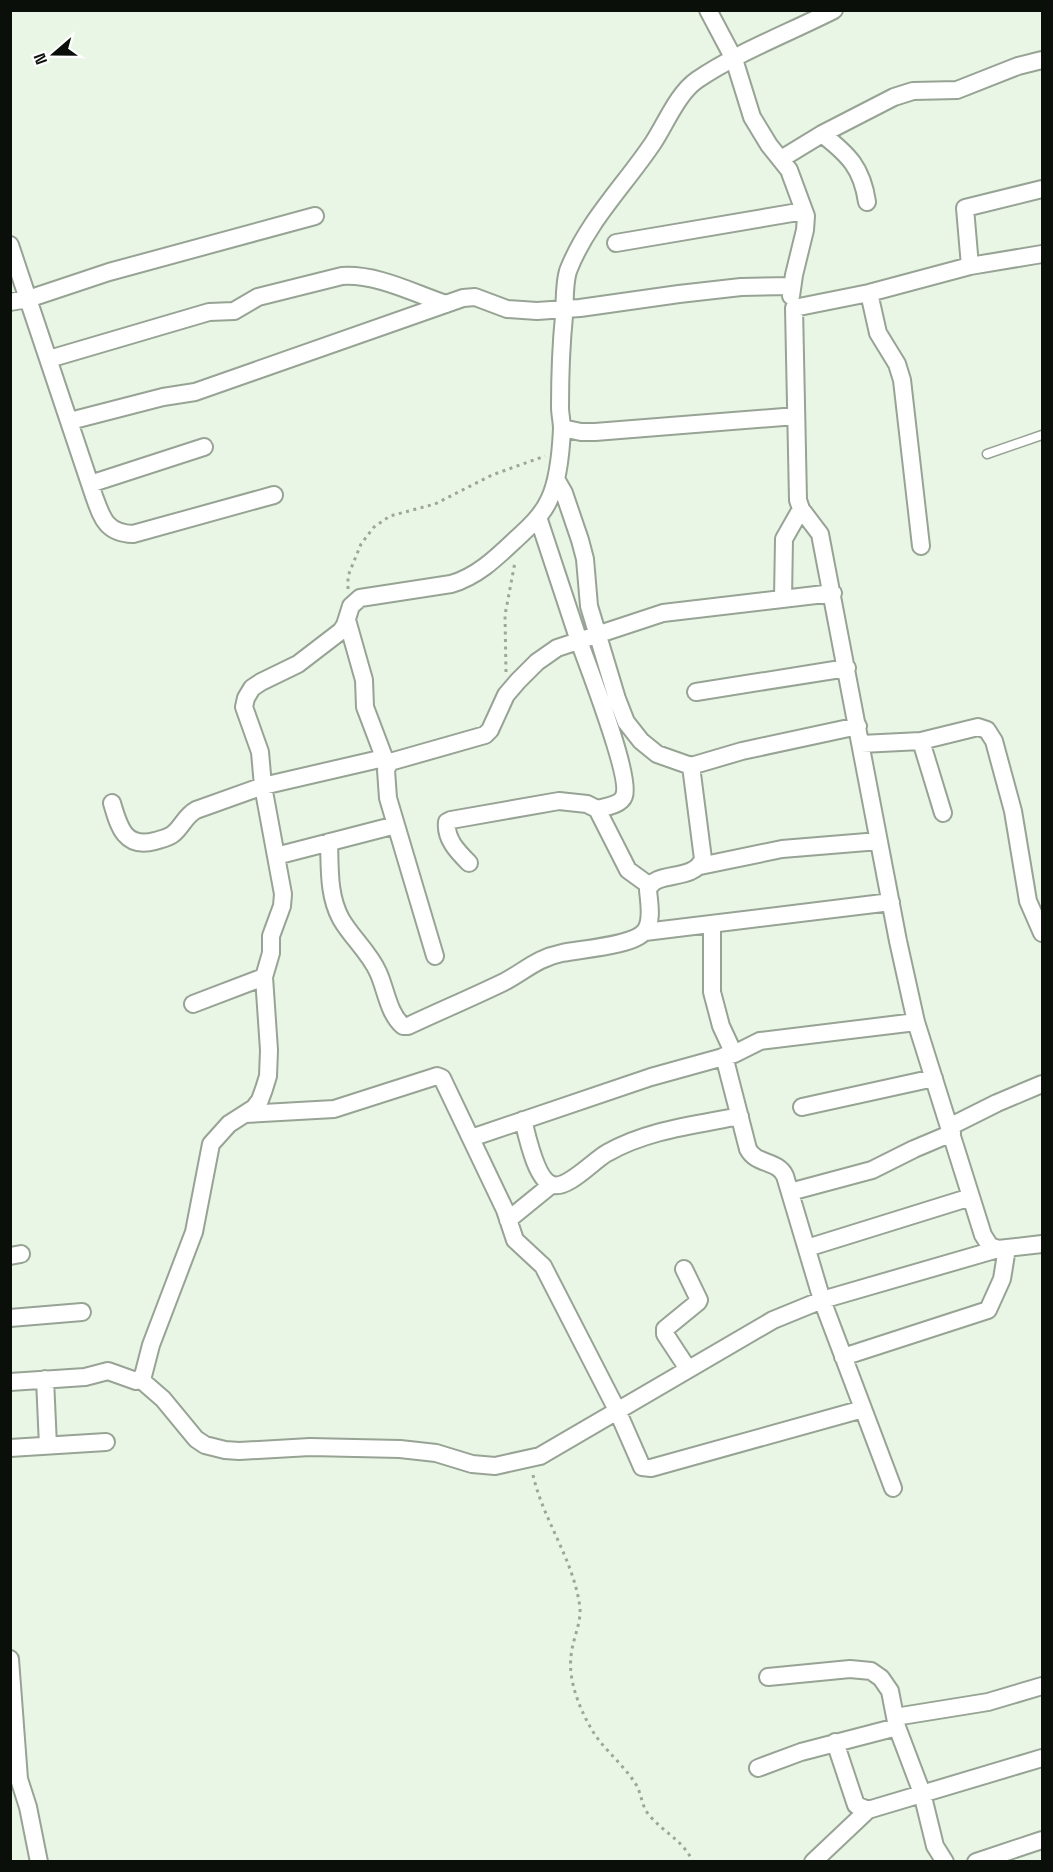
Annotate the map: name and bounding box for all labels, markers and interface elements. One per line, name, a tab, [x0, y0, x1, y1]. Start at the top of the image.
north arrow	[24, 24, 84, 84]
text: N	[29, 50, 52, 68]

